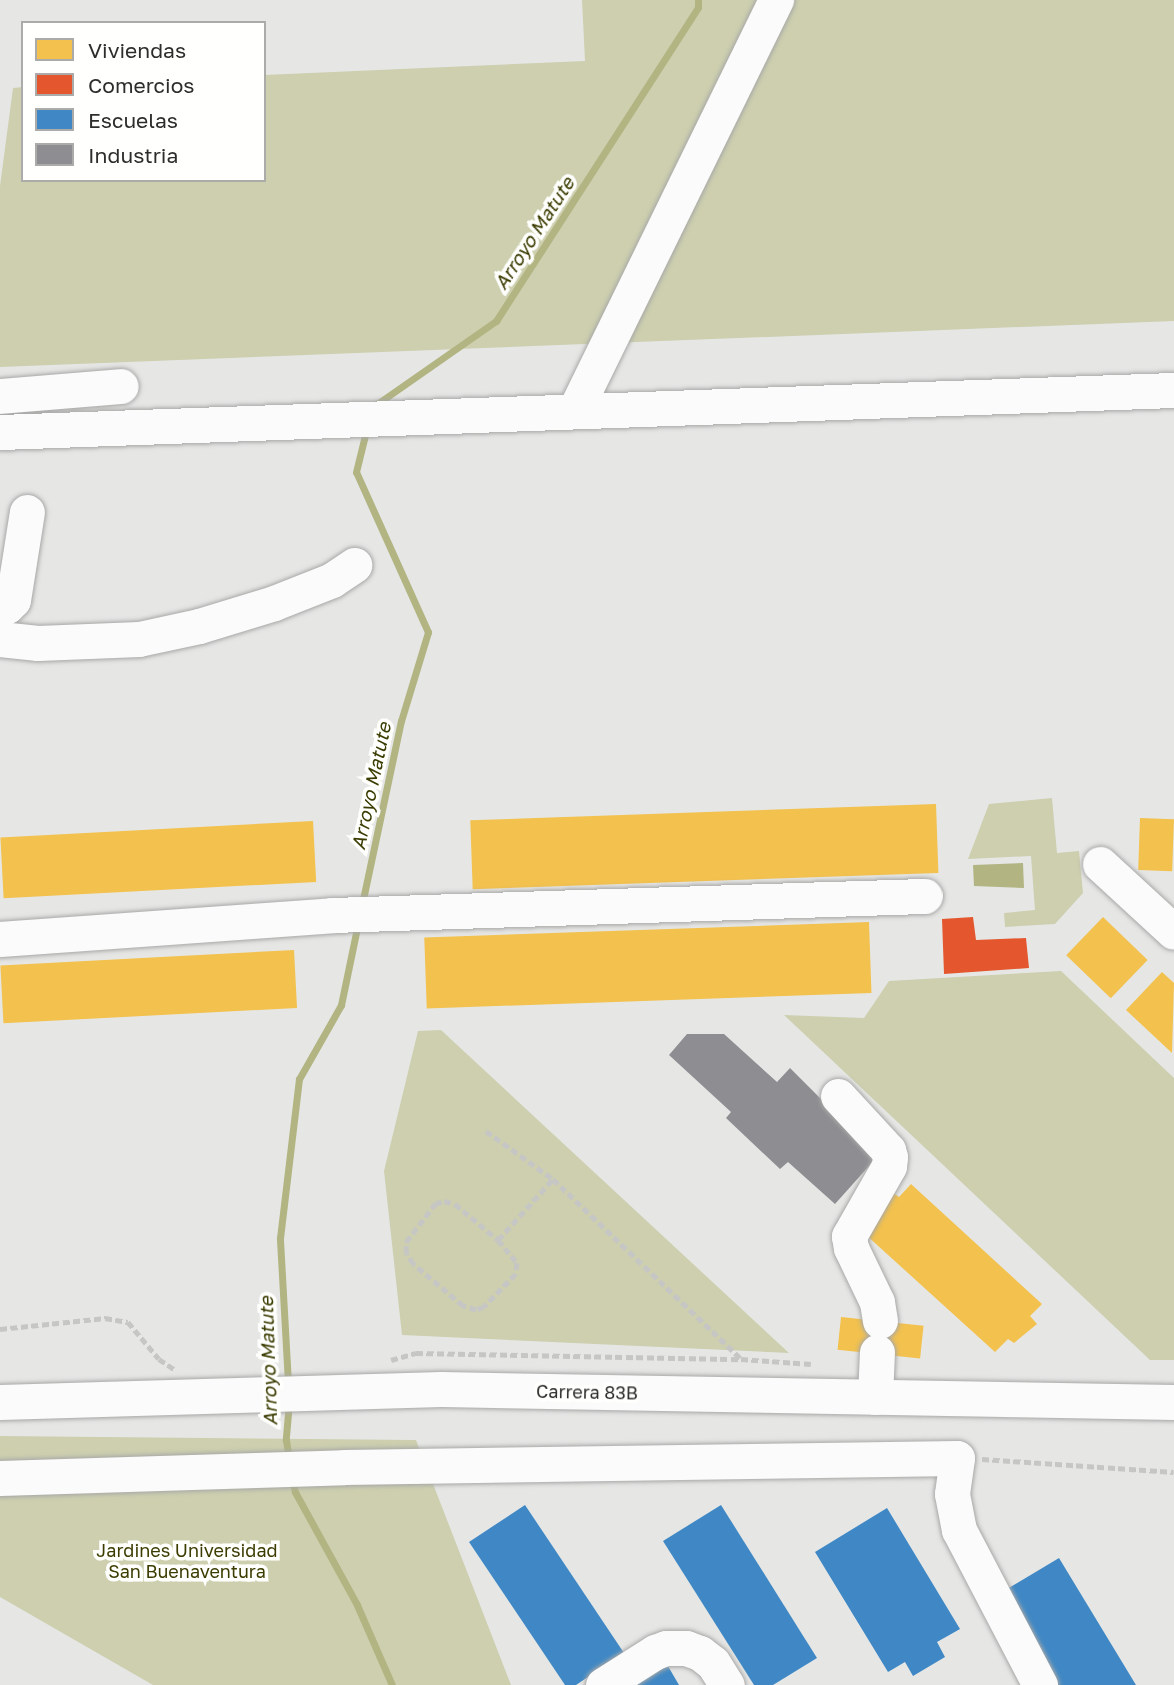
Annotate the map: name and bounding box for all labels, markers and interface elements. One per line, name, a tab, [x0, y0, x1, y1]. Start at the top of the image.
legend	[21, 21, 266, 182]
text: Viviendas	[88, 37, 186, 63]
text: Comercios	[88, 72, 194, 98]
text: Escuelas	[88, 107, 178, 133]
text: Industria	[88, 142, 178, 168]
water label: Arroyo Matute	[489, 173, 579, 293]
water label: Arroyo Matute	[346, 720, 396, 852]
water label: Arroyo Matute	[254, 1296, 282, 1426]
street label: Carrera 83B	[536, 1380, 638, 1404]
park label: Jardines Universidad San Buenaventura	[96, 1540, 278, 1582]

